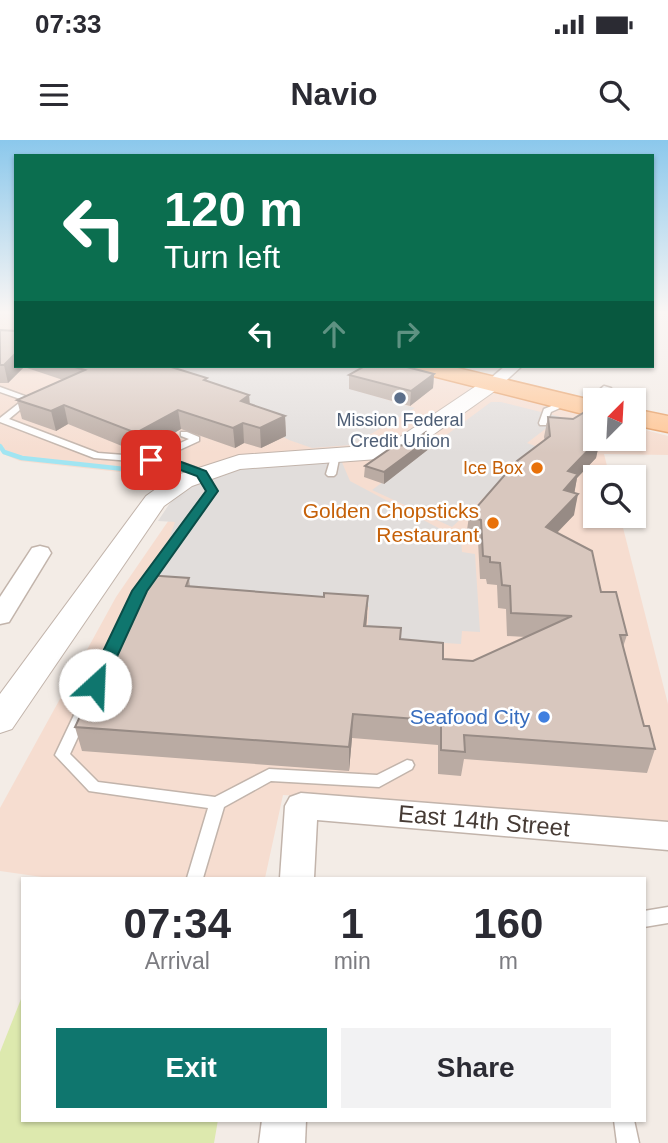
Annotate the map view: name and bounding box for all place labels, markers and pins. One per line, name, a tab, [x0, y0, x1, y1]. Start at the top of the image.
marker: Mission Federal Credit Union	[392, 390, 408, 406]
place label: Mission Federal Credit Union	[336, 410, 464, 451]
pin	[121, 430, 181, 490]
place label: Ice Box	[463, 458, 523, 478]
marker: Ice Box	[529, 460, 545, 476]
place label: Golden Chopsticks Restaurant	[303, 499, 479, 546]
marker: Golden Chopsticks Restaurant	[485, 515, 501, 531]
place label: Seafood City	[410, 705, 530, 728]
marker: Seafood City	[536, 709, 552, 725]

